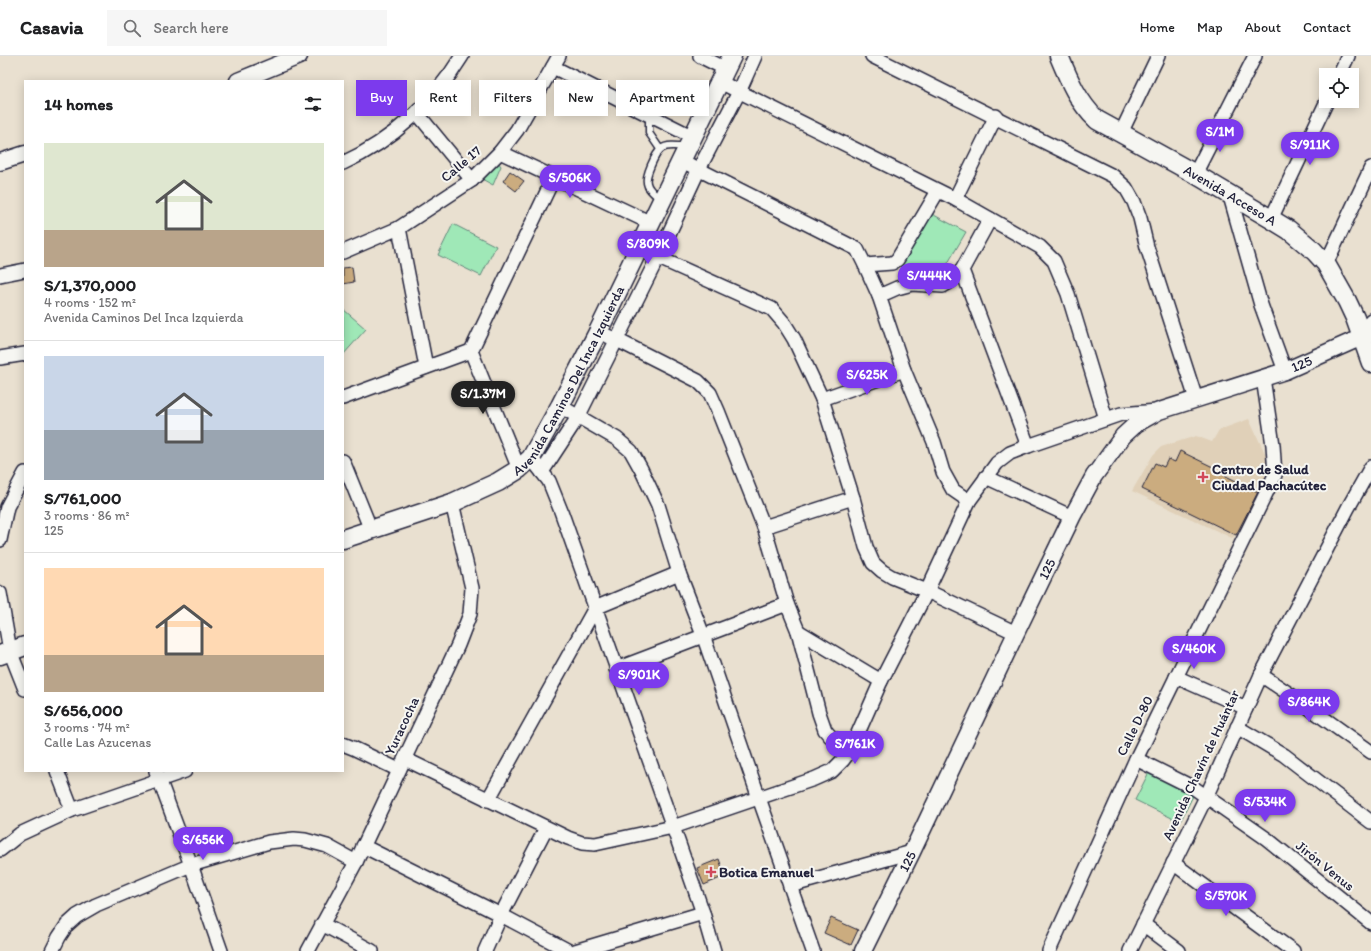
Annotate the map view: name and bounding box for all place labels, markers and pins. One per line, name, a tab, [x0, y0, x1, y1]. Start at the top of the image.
pin: S/1M	[1196, 119, 1244, 153]
pin: S/911K	[1277, 132, 1343, 166]
pin: S/506K	[537, 165, 603, 199]
pin: S/809K	[615, 231, 681, 265]
pin: S/444K	[896, 263, 962, 297]
pin: S/625K	[834, 362, 900, 396]
pin: S/1.37M	[446, 381, 520, 415]
place label: Centro de Salud Ciudad Pachacútec	[1212, 461, 1327, 494]
marker: Centro de Salud Ciudad Pachacútec	[1197, 471, 1209, 483]
pin: S/460K	[1161, 636, 1227, 670]
pin: S/901K	[606, 662, 672, 696]
pin: S/864K	[1276, 689, 1342, 723]
pin: S/761K	[822, 731, 888, 765]
pin: S/534K	[1232, 789, 1298, 823]
pin: S/656K	[170, 827, 236, 861]
place label: Botica Emanuel	[719, 864, 815, 881]
marker: Botica Emanuel	[706, 867, 716, 877]
pin: S/570K	[1193, 883, 1259, 917]

